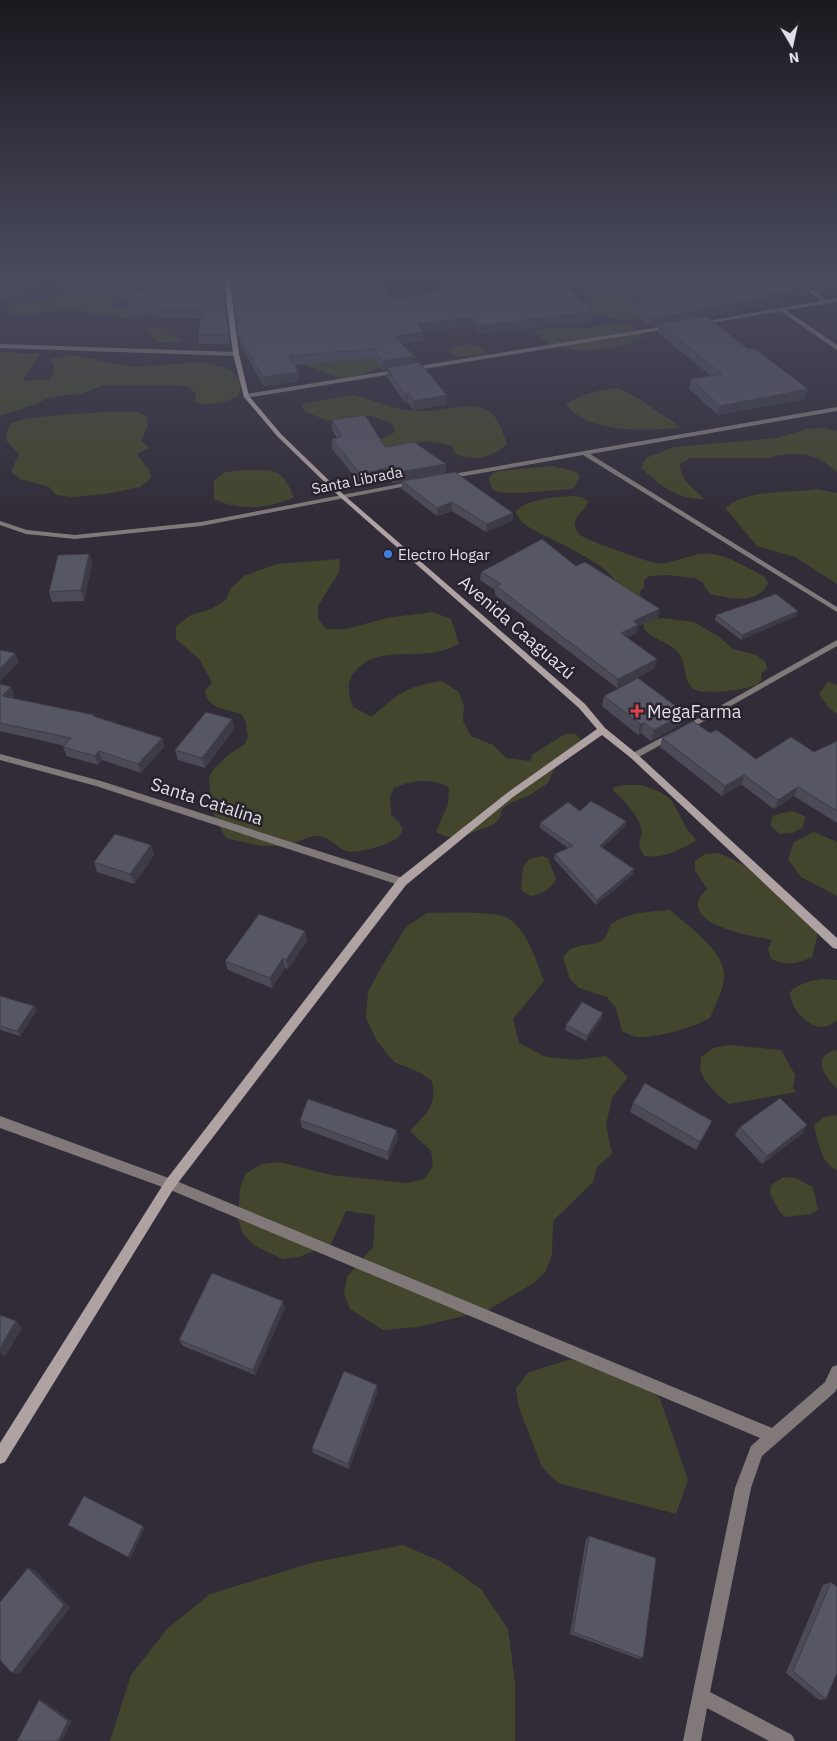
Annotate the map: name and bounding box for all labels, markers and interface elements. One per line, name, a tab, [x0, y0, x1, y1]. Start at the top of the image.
north arrow	[767, 20, 817, 70]
text: N	[788, 48, 800, 68]
street label: Santa Librada	[310, 462, 404, 498]
place label: Electro Hogar	[398, 545, 490, 564]
marker: Electro Hogar	[382, 548, 394, 560]
street label: Avenida Caaguazú	[454, 570, 580, 684]
place label: MegaFarma	[647, 700, 742, 723]
marker: MegaFarma	[631, 705, 643, 717]
street label: Santa Catalina	[148, 772, 266, 830]

